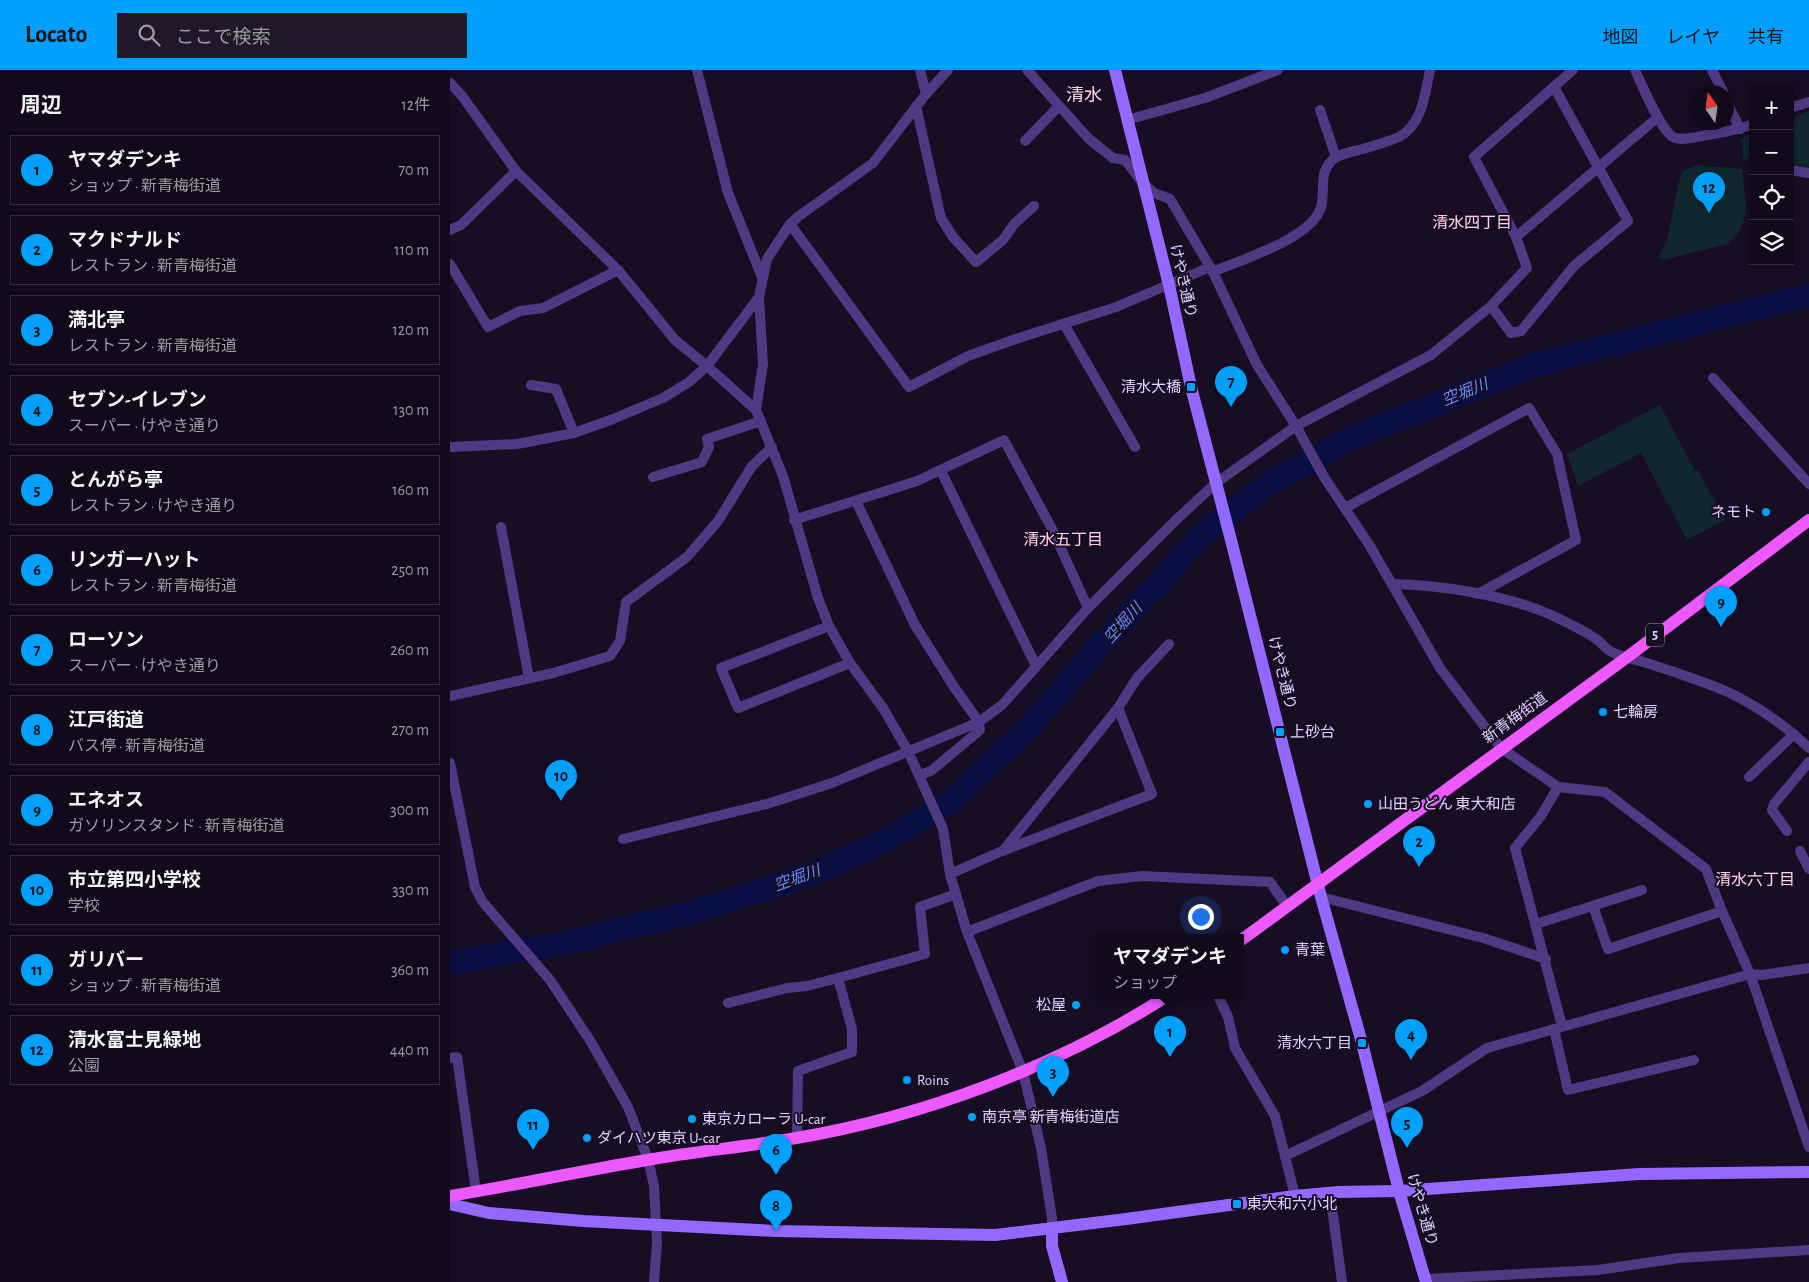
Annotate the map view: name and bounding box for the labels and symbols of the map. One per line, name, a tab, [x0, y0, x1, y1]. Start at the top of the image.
north arrow	[1689, 85, 1734, 130]
district label: 清水	[1066, 86, 1102, 105]
pin: 12	[1693, 172, 1725, 213]
district label: 清水四丁目	[1432, 215, 1512, 231]
street label: けやき通り	[1167, 243, 1200, 319]
pin: 7	[1215, 366, 1247, 407]
water label: 空堀川	[1439, 374, 1492, 408]
place label: 清水大橋	[1121, 379, 1181, 395]
marker: 清水大橋	[1185, 381, 1197, 393]
place label: ネモト	[1711, 505, 1756, 520]
marker: ネモト	[1760, 506, 1772, 518]
district label: 清水五丁目	[1023, 532, 1103, 548]
pin: 9	[1705, 586, 1737, 627]
water label: 空堀川	[1100, 598, 1146, 646]
road number: 5	[1646, 624, 1664, 646]
street label: けやき通り	[1266, 635, 1299, 711]
street label: 新青梅街道	[1479, 688, 1550, 746]
place label: 七輪房	[1613, 703, 1658, 720]
marker: 七輪房	[1597, 706, 1609, 718]
place label: 上砂台	[1290, 724, 1335, 740]
marker: 上砂台	[1274, 726, 1286, 738]
pin: 10	[545, 760, 577, 801]
place label: 山田うどん 東大和店	[1378, 796, 1515, 812]
marker: 山田うどん 東大和店	[1362, 798, 1374, 810]
pin: 2	[1403, 826, 1435, 867]
water label: 空堀川	[771, 861, 824, 894]
district label: 清水六丁目	[1715, 872, 1795, 888]
your location	[1188, 904, 1214, 930]
place label: 青葉	[1295, 942, 1325, 958]
marker: 青葉	[1279, 944, 1291, 956]
place label: 松屋	[1036, 997, 1066, 1013]
marker: 松屋	[1070, 999, 1082, 1011]
pin: 1	[1154, 1016, 1186, 1057]
pin: 4	[1395, 1019, 1427, 1060]
place label: 清水六丁目	[1277, 1035, 1352, 1051]
marker: 清水六丁目	[1356, 1037, 1368, 1049]
pin: 3	[1037, 1056, 1069, 1097]
place label: Roins	[917, 1073, 949, 1088]
marker: Roins	[901, 1074, 913, 1086]
pin: 5	[1391, 1107, 1423, 1148]
place label: 南京亭 新青梅街道店	[982, 1108, 1119, 1125]
pin: 11	[517, 1109, 549, 1150]
place label: 東京カローラ U-car	[702, 1111, 825, 1127]
marker: 南京亭 新青梅街道店	[966, 1111, 978, 1123]
marker: 東京カローラ U-car	[686, 1113, 698, 1125]
place label: ダイハツ東京 U-car	[597, 1130, 720, 1146]
marker: ダイハツ東京 U-car	[581, 1132, 593, 1144]
pin: 6	[760, 1134, 792, 1175]
street label: けやき通り	[1404, 1172, 1441, 1248]
pin: 8	[760, 1190, 792, 1231]
place label: 東大和六小北	[1247, 1195, 1337, 1212]
marker: 東大和六小北	[1231, 1198, 1243, 1210]

